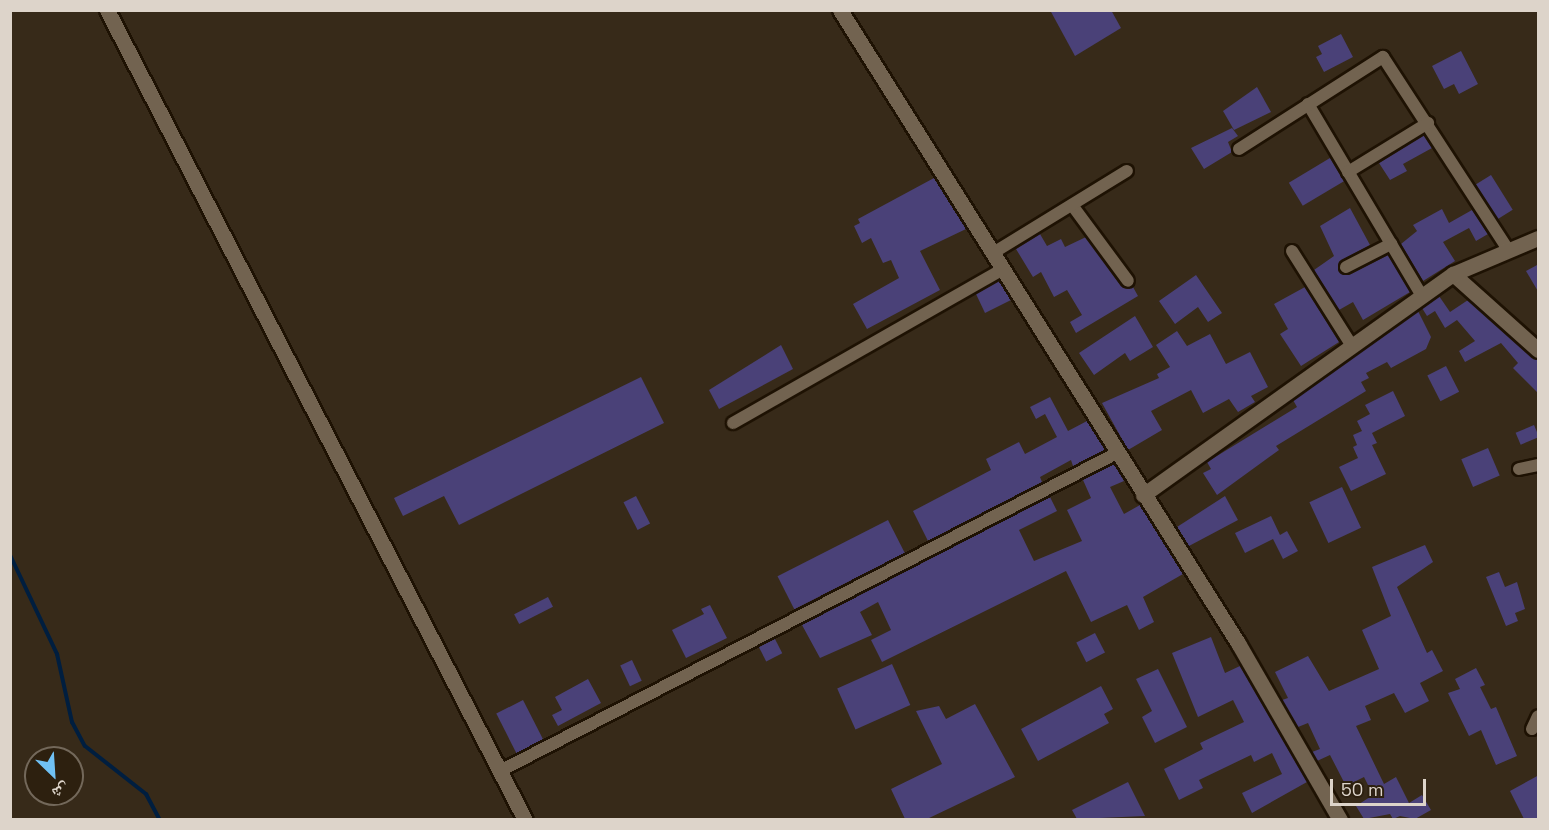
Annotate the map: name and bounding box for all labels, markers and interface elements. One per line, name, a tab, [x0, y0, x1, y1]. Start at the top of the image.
north arrow	[24, 746, 84, 806]
scale bar	[1333, 767, 1429, 805]
text: ش	[49, 778, 73, 804]
text: 50 m	[1341, 778, 1383, 801]

